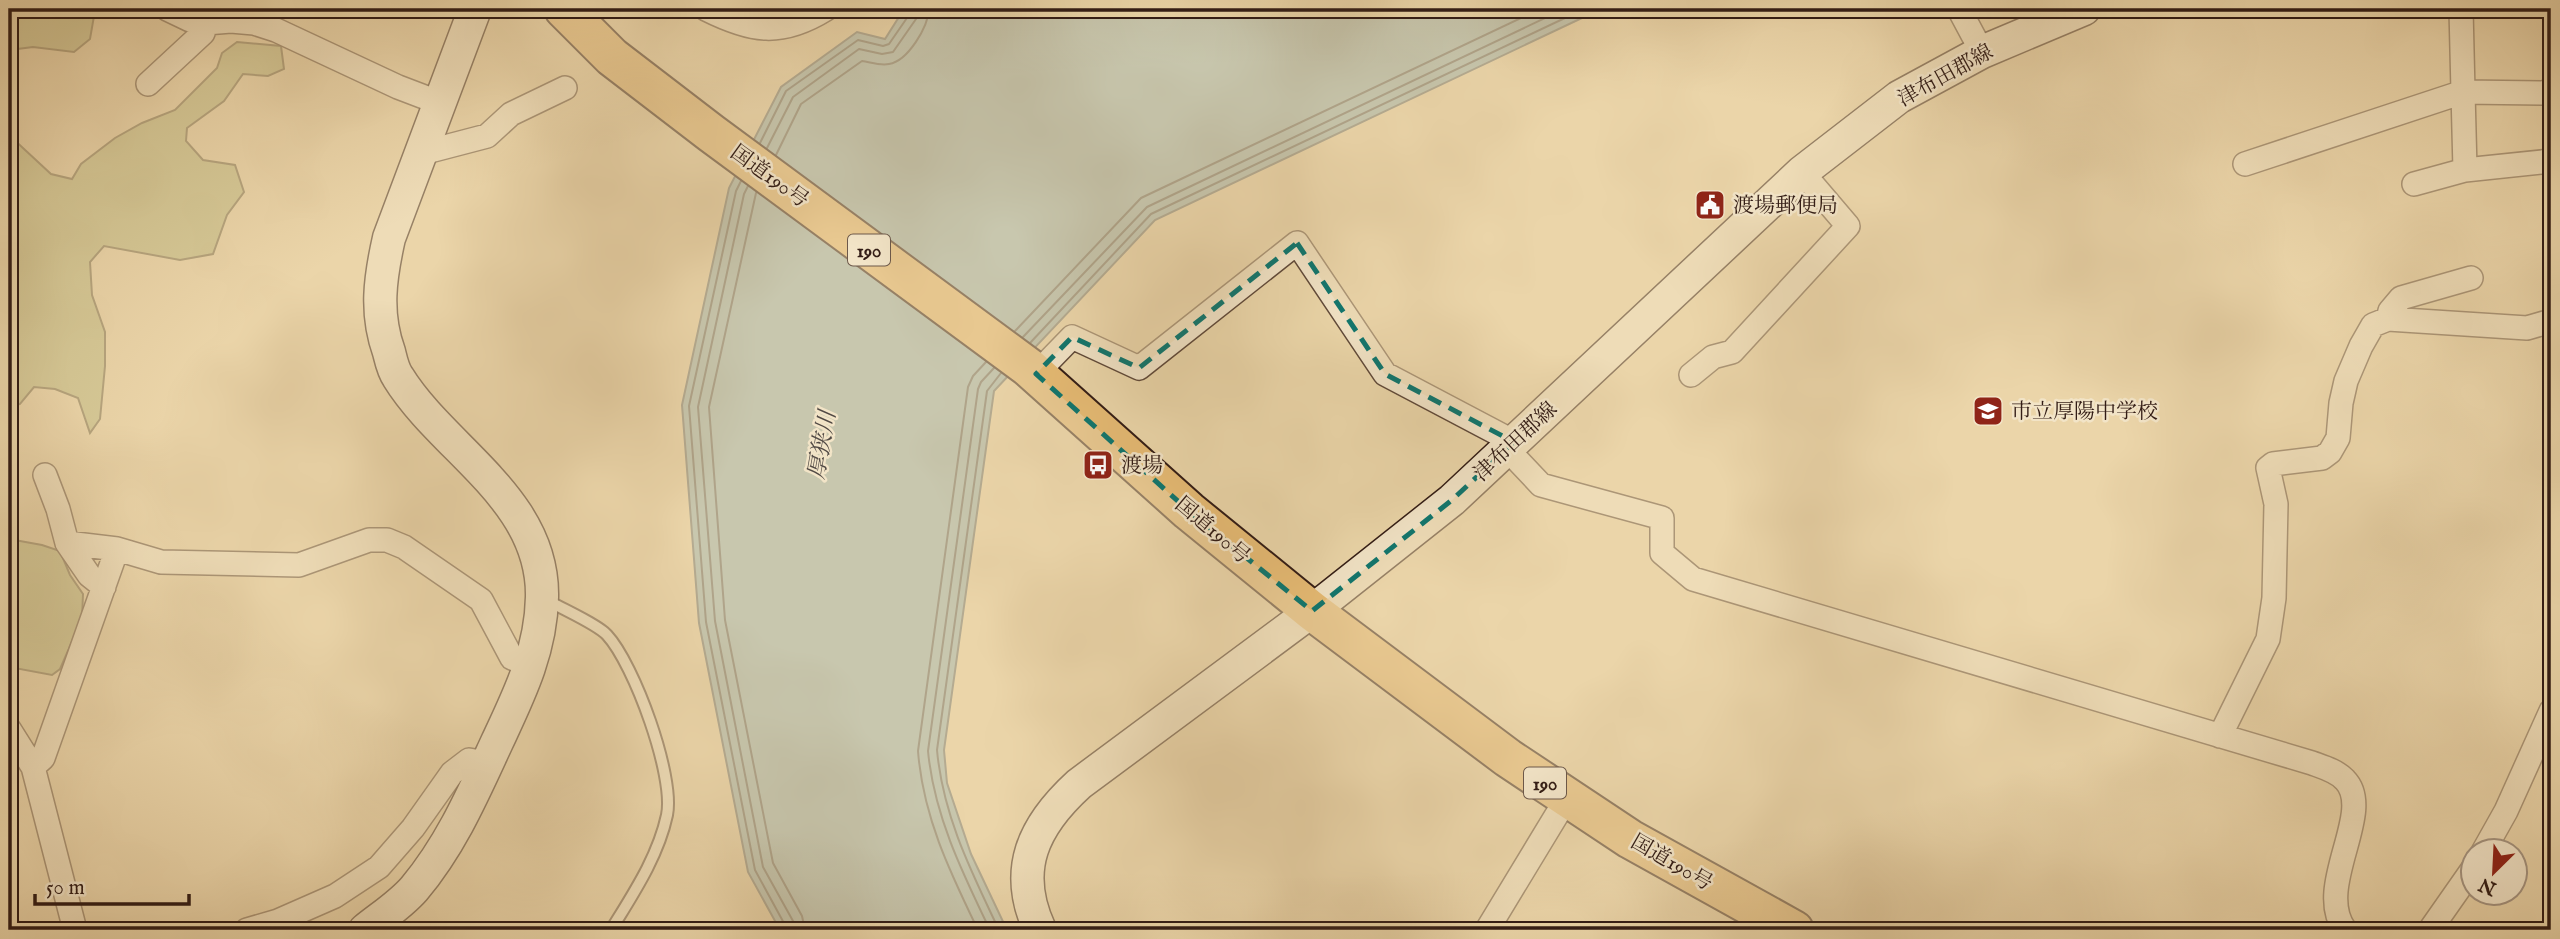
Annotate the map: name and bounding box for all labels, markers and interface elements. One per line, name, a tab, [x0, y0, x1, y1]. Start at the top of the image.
street label: 津布田郡線	[1893, 39, 1998, 114]
street label: 国道190号	[725, 140, 814, 215]
public building icon: 渡場郵便局	[1693, 188, 1727, 222]
place label: 渡場郵便局	[1733, 193, 1838, 220]
road number: 190	[848, 234, 890, 266]
school or university icon: 市立厚陽中学校	[1971, 394, 2005, 428]
street label: 津布田郡線	[1468, 396, 1564, 488]
place label: 市立厚陽中学校	[2011, 399, 2158, 426]
water label: 厚狭川	[802, 406, 843, 482]
bus stop icon: 渡場	[1081, 448, 1115, 482]
place label: 渡場	[1121, 453, 1163, 480]
street label: 国道190号	[1169, 492, 1255, 571]
road number: 190	[1524, 768, 1566, 798]
street label: 国道190号	[1625, 829, 1717, 898]
north arrow	[2458, 838, 2528, 908]
scale bar	[35, 862, 189, 906]
text: N	[2475, 871, 2501, 900]
text: 50 m	[46, 875, 85, 902]

